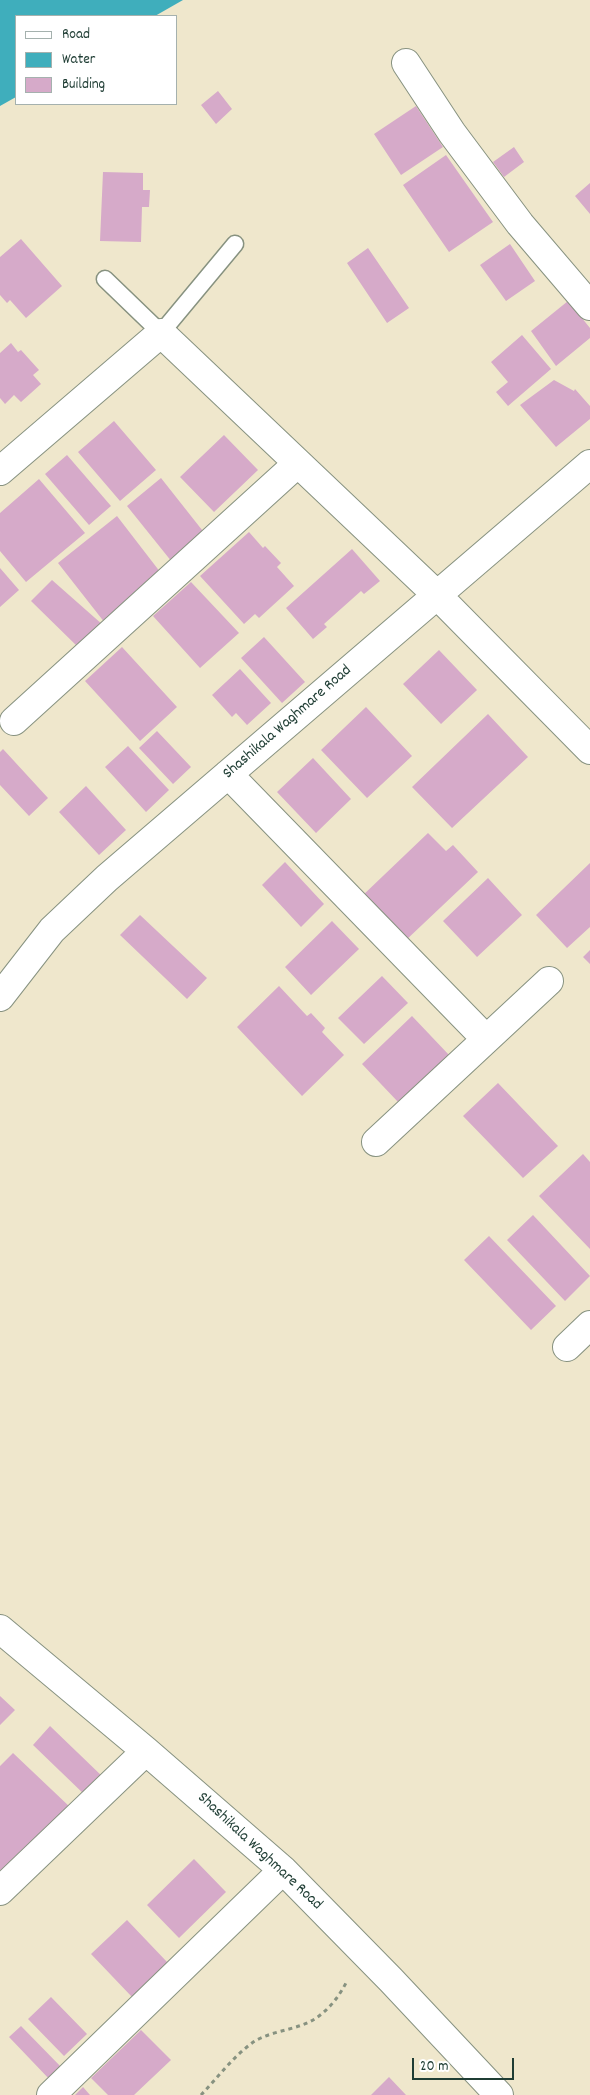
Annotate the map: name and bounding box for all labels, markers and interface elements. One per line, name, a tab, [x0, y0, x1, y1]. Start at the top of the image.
legend	[15, 15, 178, 105]
text: Road	[62, 24, 90, 46]
text: Water	[62, 49, 95, 71]
text: Building	[62, 74, 105, 96]
street label: Shashikala Waghmare Road	[220, 662, 356, 784]
street label: Shashikala Waghmare Road	[192, 1789, 326, 1915]
scale bar	[415, 2048, 518, 2080]
text: 20 m	[420, 2056, 448, 2078]

